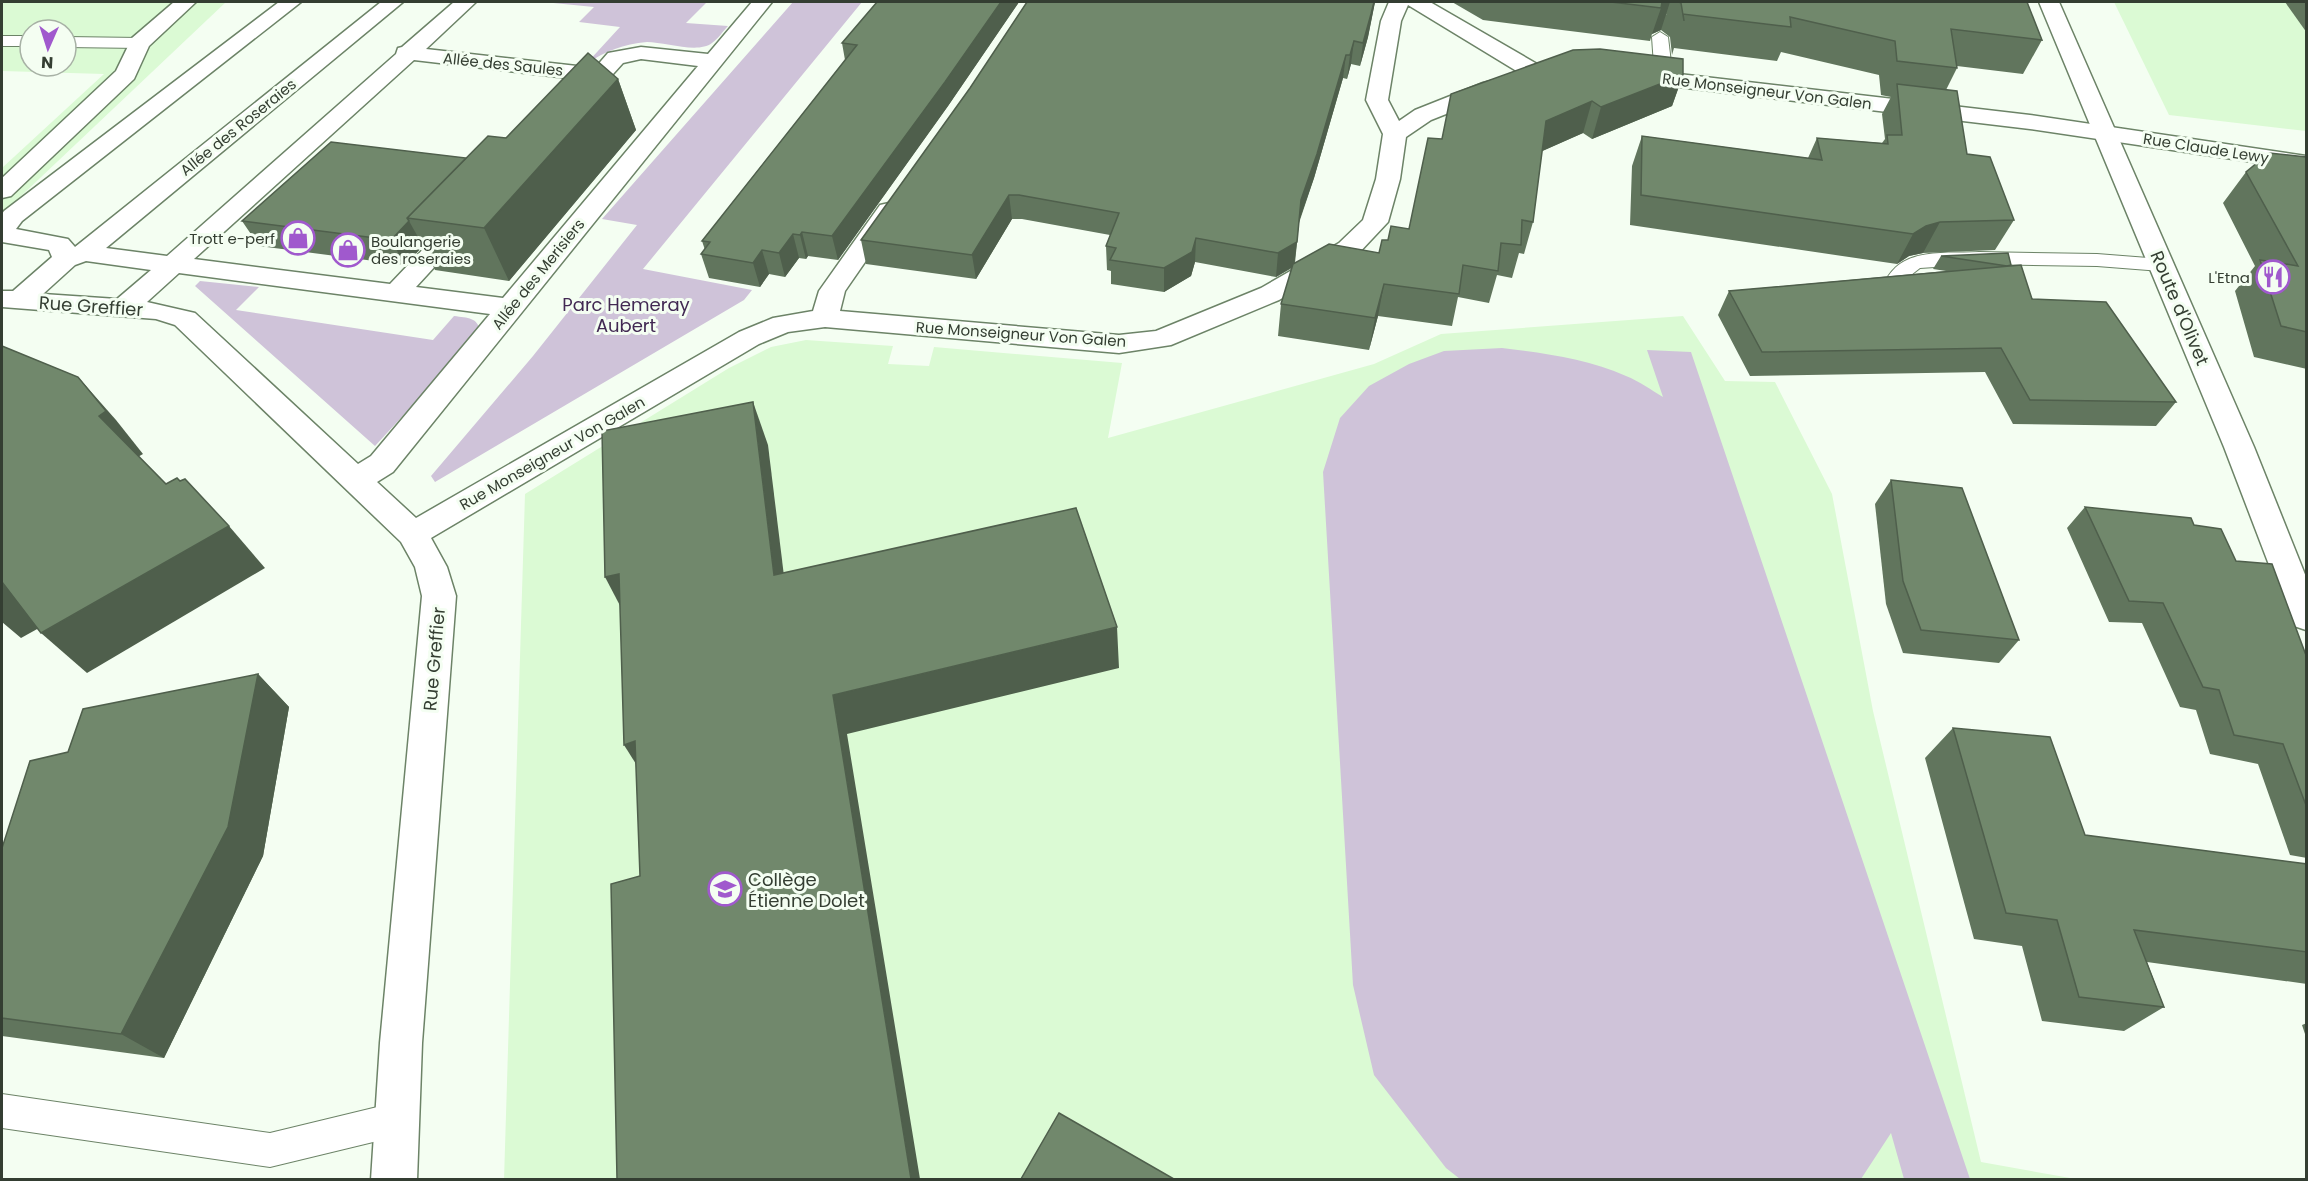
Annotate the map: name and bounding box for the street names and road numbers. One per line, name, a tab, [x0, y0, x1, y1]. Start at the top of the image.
street label: Allée des Saules	[442, 47, 564, 81]
street label: Rue Monseigneur Von Galen	[1661, 68, 1873, 114]
street label: Allée des Roseraies	[176, 73, 301, 180]
street label: Rue Claude Lewy	[2142, 128, 2271, 168]
street label: Allée des Merisiers	[487, 214, 589, 334]
street label: Route d'Olivet	[2145, 247, 2215, 369]
street label: Rue Greffier	[38, 290, 144, 322]
street label: Rue Monseigneur Von Galen	[915, 316, 1127, 352]
street label: Rue Monseigneur Von Galen	[455, 391, 649, 515]
street label: Rue Greffier	[417, 606, 451, 712]

